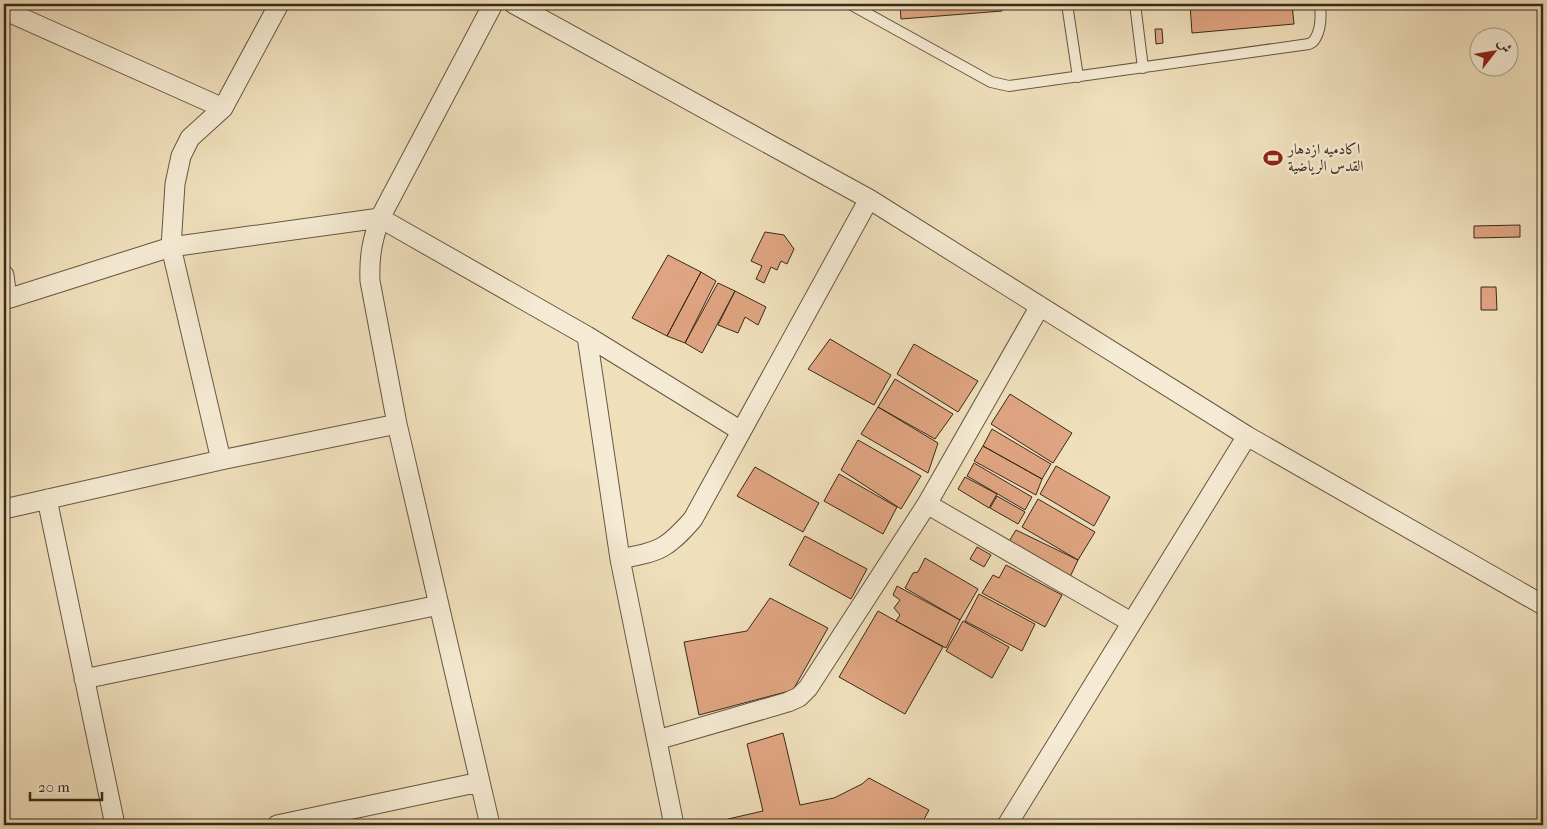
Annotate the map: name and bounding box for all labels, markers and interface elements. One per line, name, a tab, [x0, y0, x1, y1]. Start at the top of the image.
north arrow	[1470, 28, 1520, 78]
text: ش	[1494, 35, 1516, 56]
place label: اكادميه ازدهار القدس الرياضية	[1286, 140, 1364, 175]
sports icon: اكادميه ازدهار القدس الرياضية	[1262, 147, 1284, 169]
scale bar	[30, 769, 102, 801]
text: 20 m	[38, 778, 70, 796]

